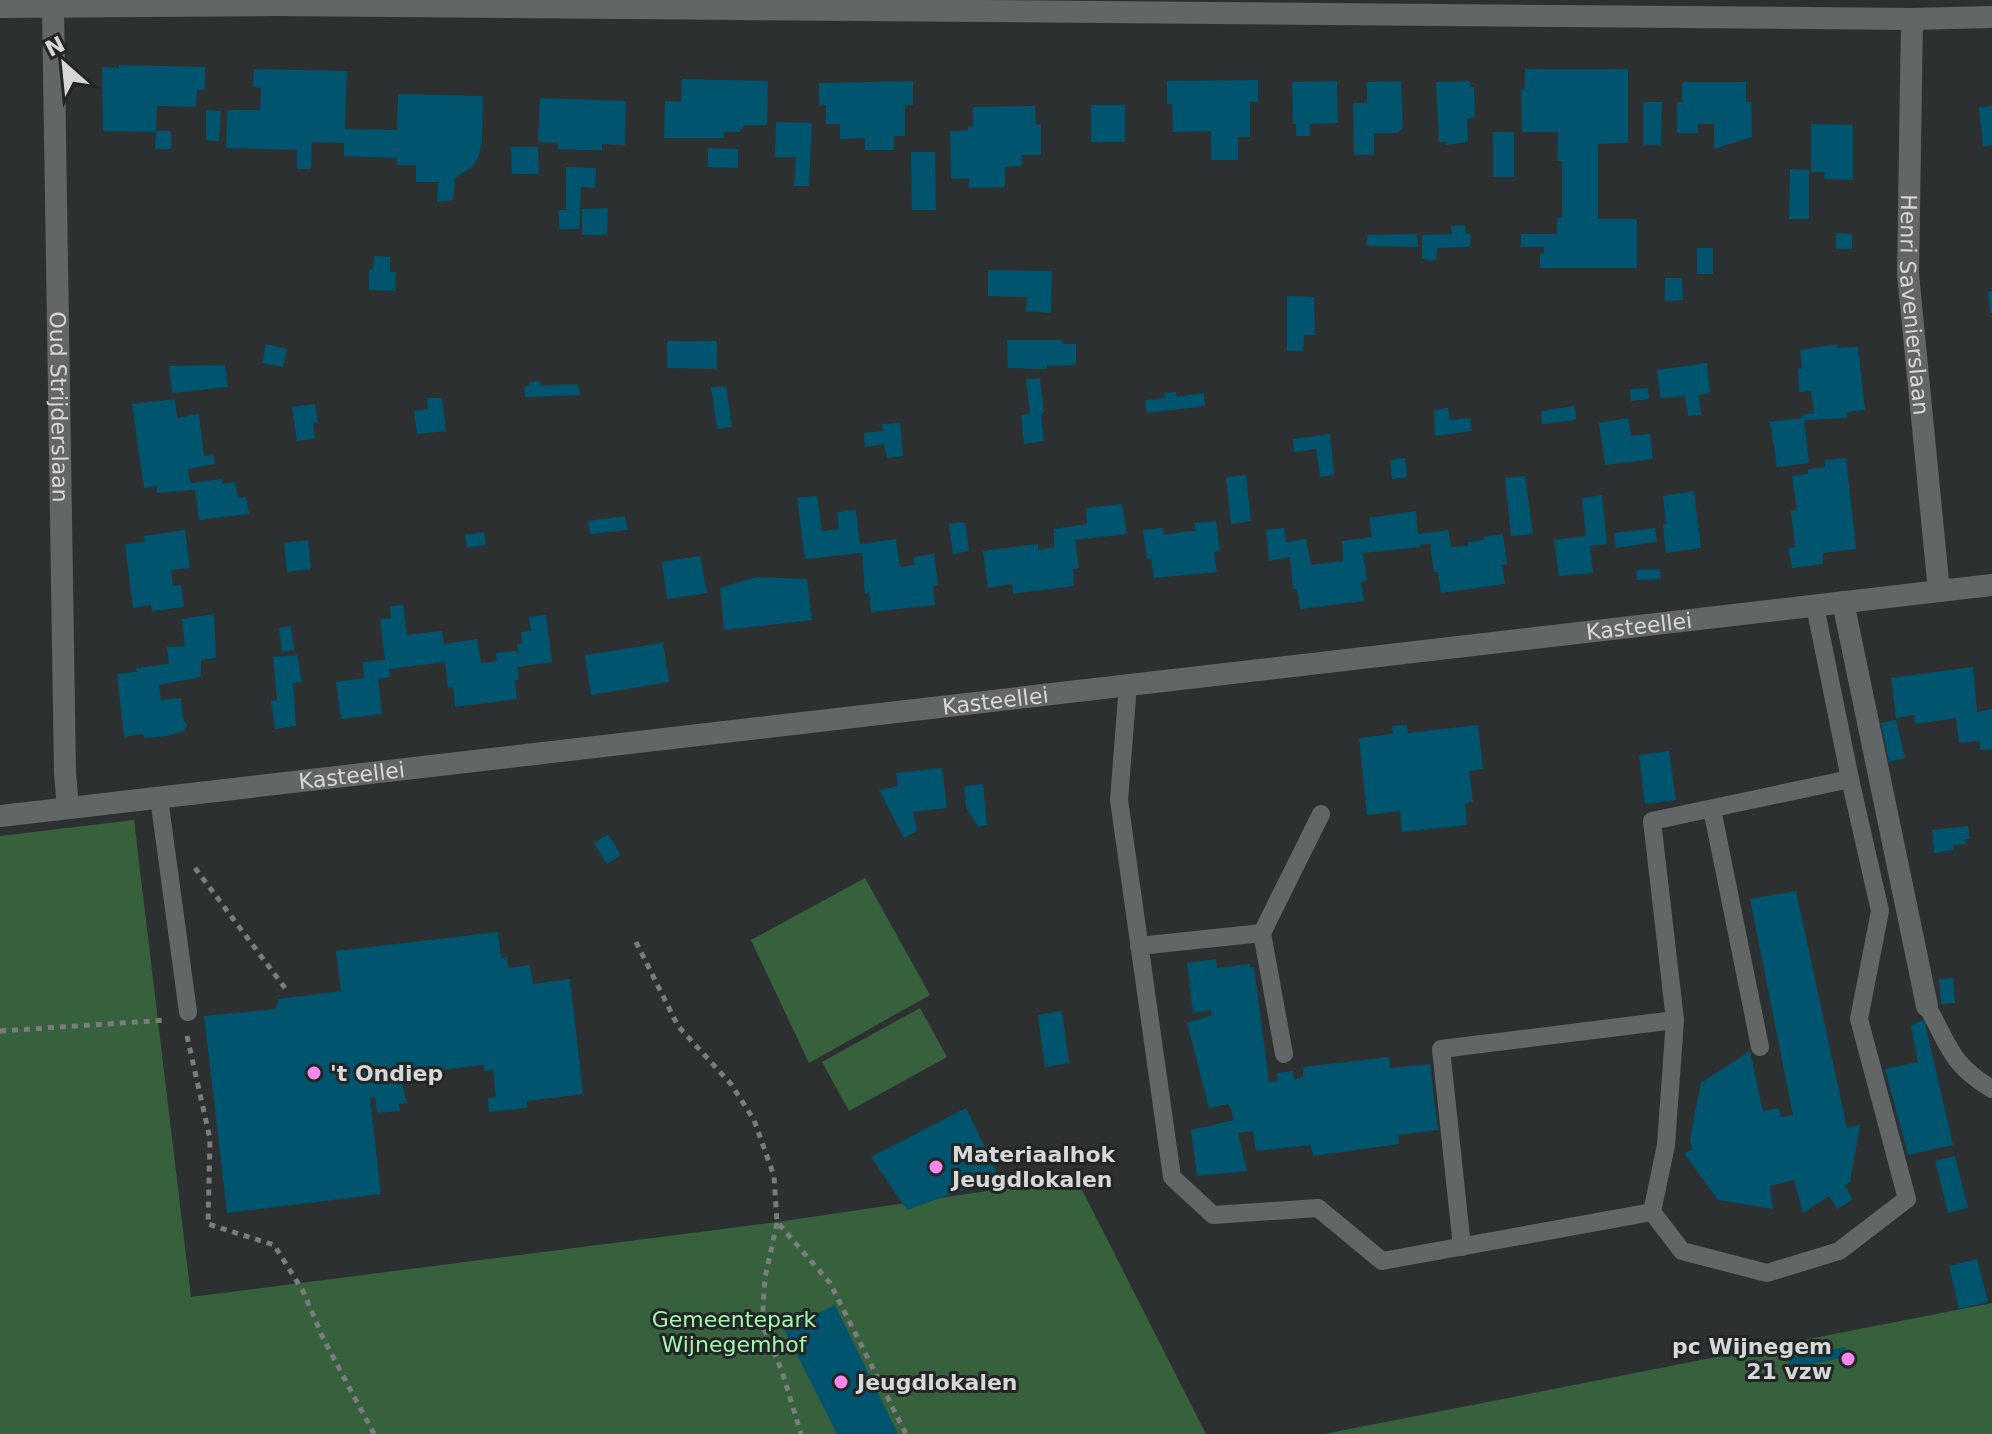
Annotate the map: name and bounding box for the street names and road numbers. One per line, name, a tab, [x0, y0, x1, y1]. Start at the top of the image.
street label: Henri Savenierslaan	[1895, 194, 1934, 416]
street label: Oud Strijderslaan	[45, 311, 73, 503]
street label: Kasteellei	[1585, 608, 1693, 645]
street label: Kasteellei	[941, 683, 1050, 720]
street label: Kasteellei	[297, 757, 406, 794]

